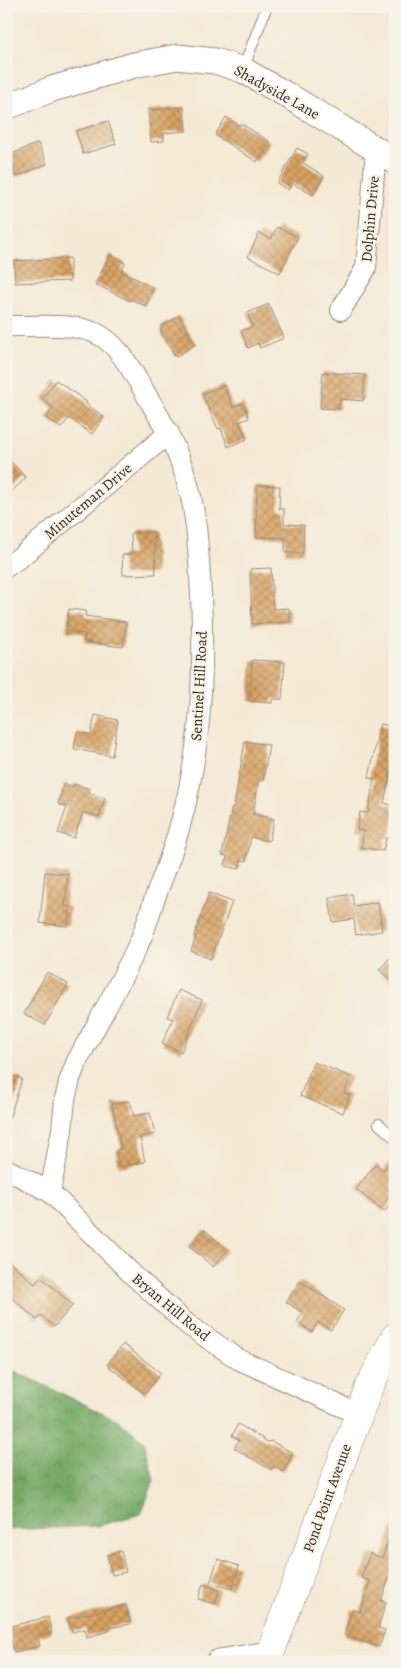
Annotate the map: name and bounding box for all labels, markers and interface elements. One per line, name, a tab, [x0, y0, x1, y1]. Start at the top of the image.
street label: Shadyside Lane	[231, 60, 324, 124]
street label: Dolphin Drive	[356, 175, 384, 263]
street label: Minuteman Drive	[40, 458, 136, 544]
street label: Sentinel Hill Road	[186, 629, 212, 742]
street label: Bryan Hill Road	[128, 1268, 215, 1346]
street label: Pond Point Avenue	[298, 1441, 356, 1555]

